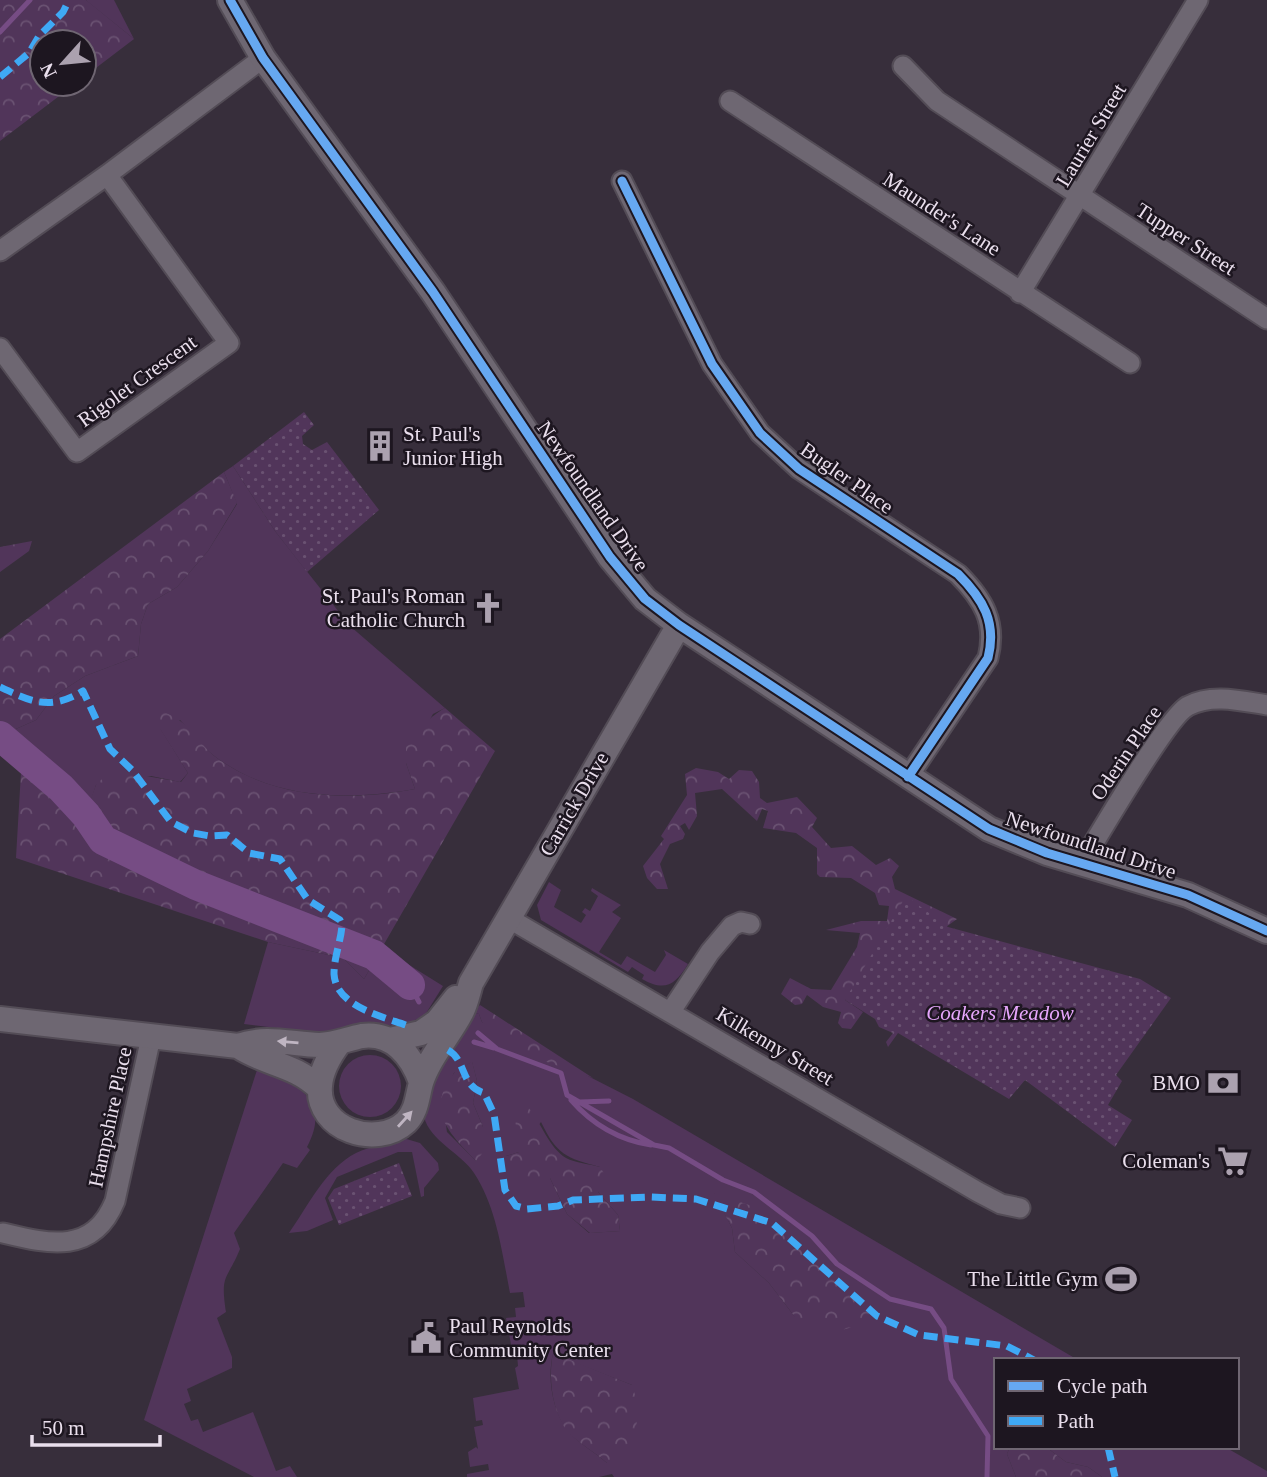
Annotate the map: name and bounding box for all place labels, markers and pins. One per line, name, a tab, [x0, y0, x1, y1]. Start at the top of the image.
place label: St. Paul's Junior High	[403, 422, 503, 470]
building icon: St. Paul's Junior High	[363, 429, 397, 463]
place label: St. Paul's Roman Catholic Church	[322, 584, 465, 632]
church icon: St. Paul's Roman Catholic Church	[471, 591, 505, 625]
bank icon: BMO	[1206, 1066, 1240, 1100]
place label: BMO	[1152, 1071, 1200, 1095]
supermarket icon: Coleman's	[1216, 1144, 1250, 1178]
place label: Coleman's	[1122, 1149, 1210, 1173]
sports icon: The Little Gym	[1104, 1262, 1138, 1296]
place label: The Little Gym	[967, 1267, 1098, 1291]
place label: Paul Reynolds Community Center	[449, 1314, 611, 1362]
public building icon: Paul Reynolds Community Center	[409, 1321, 443, 1355]

